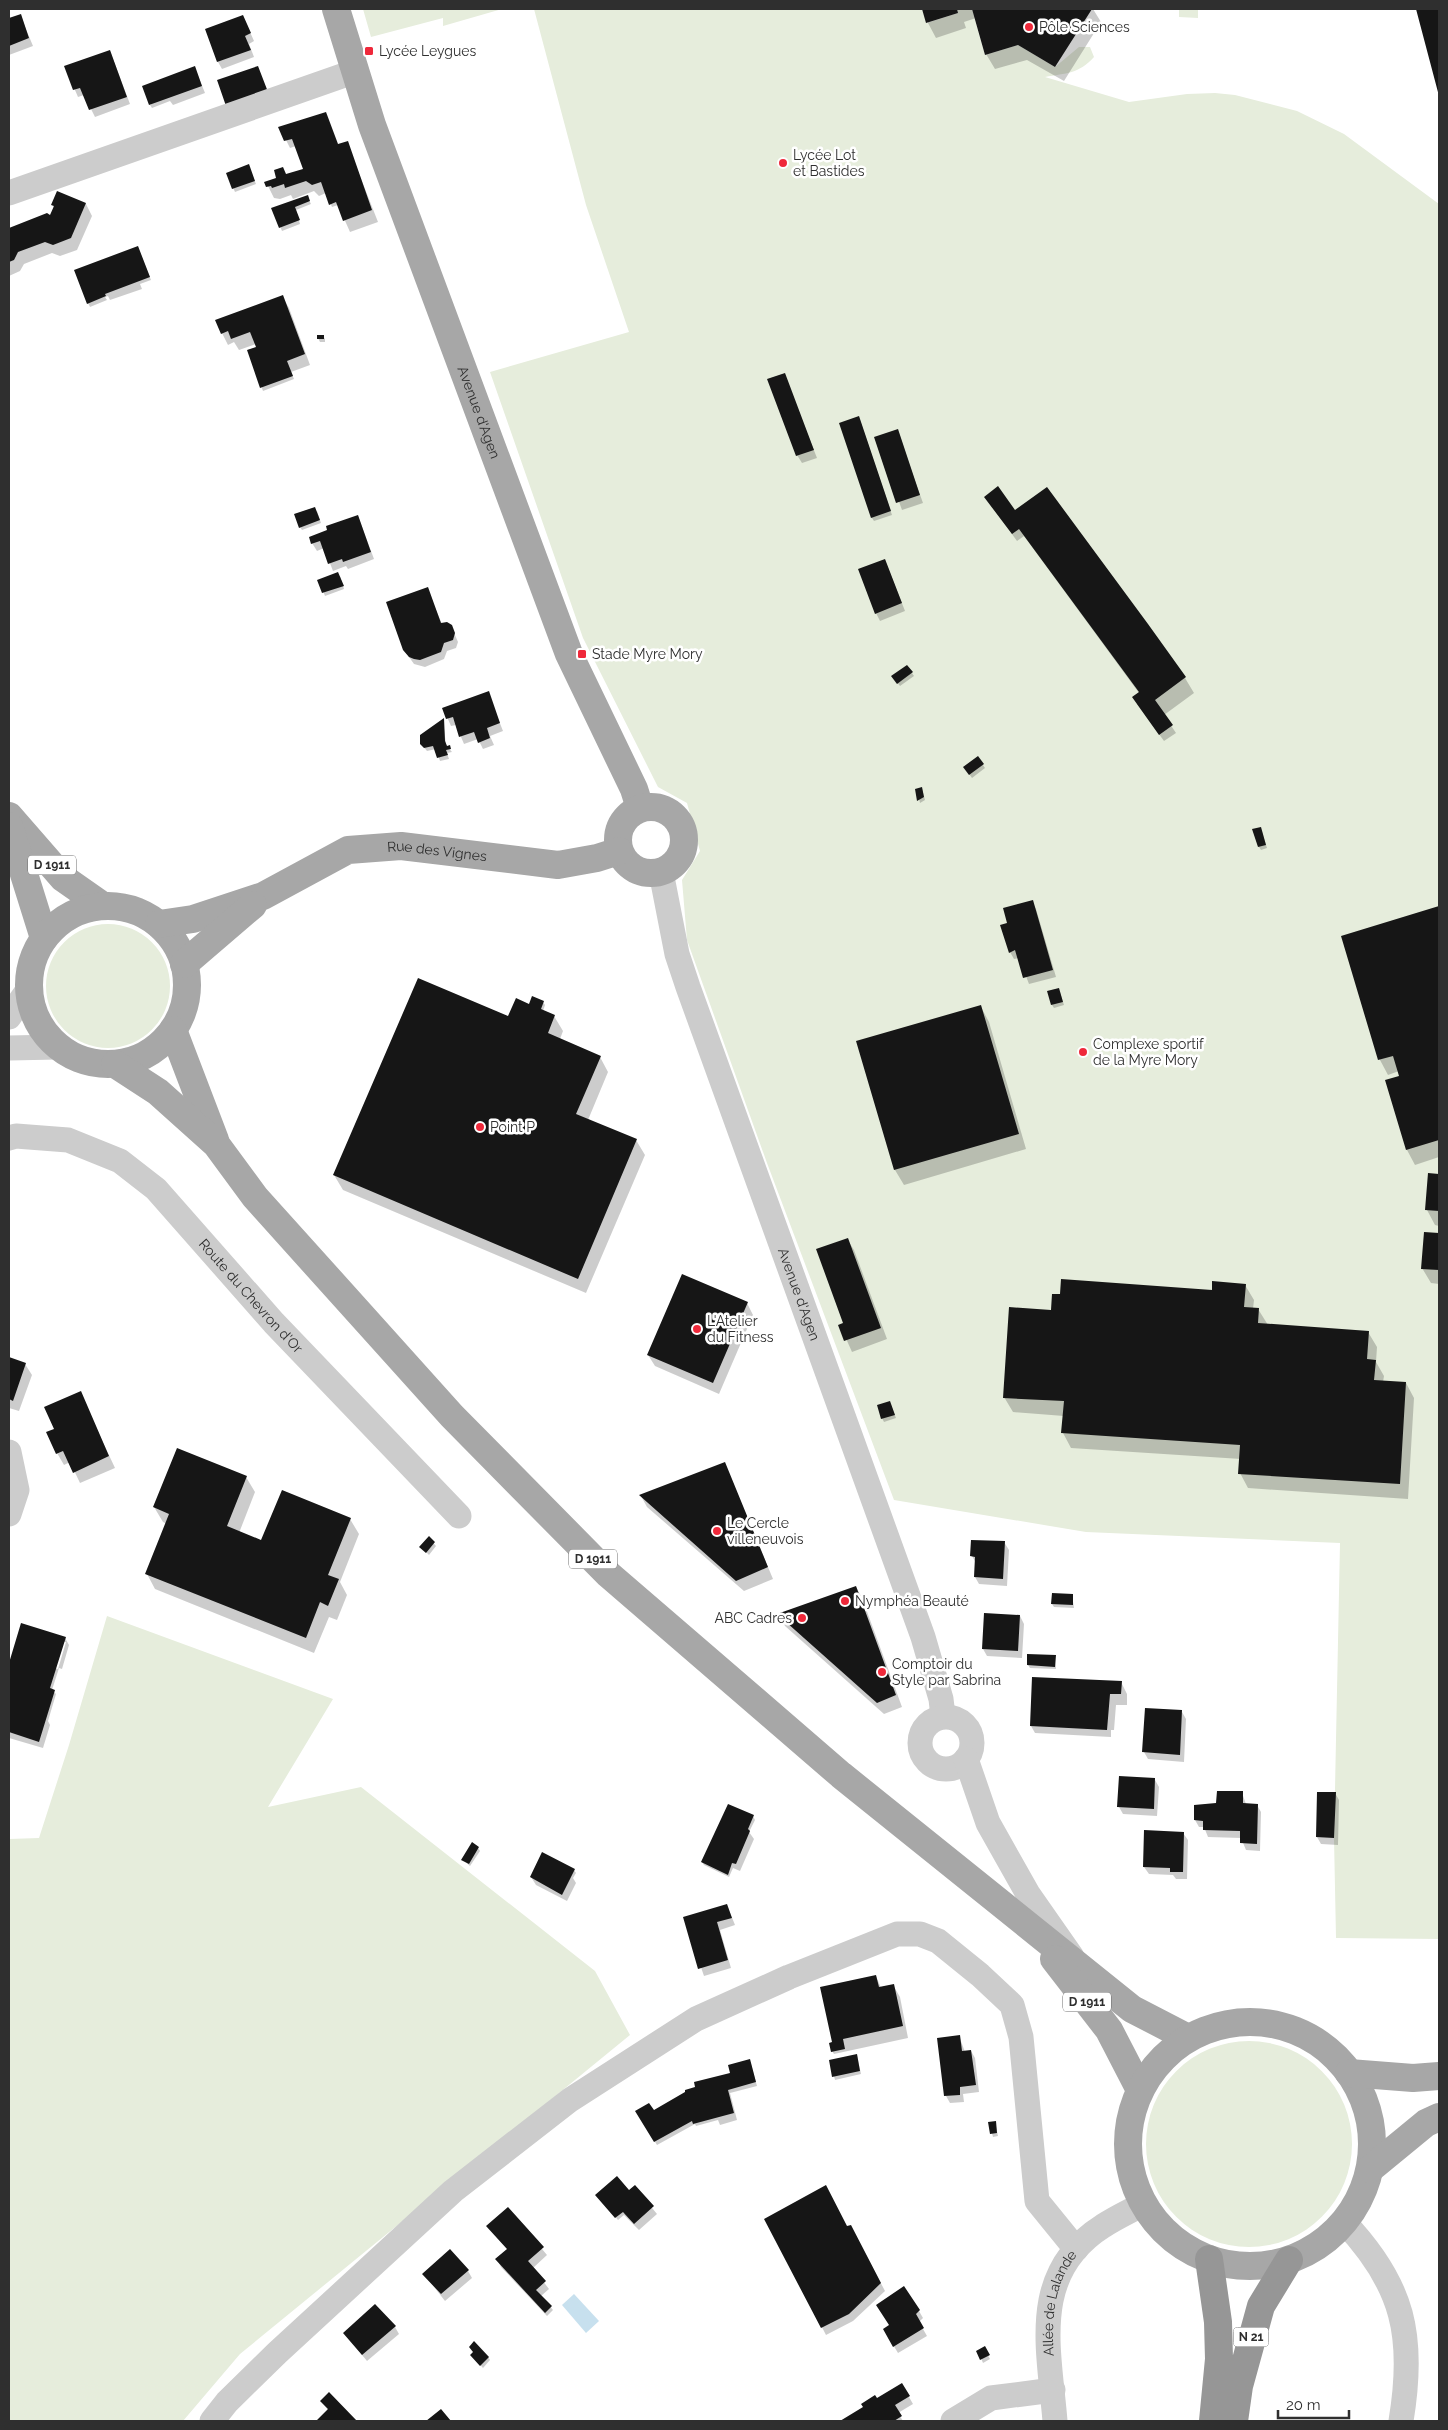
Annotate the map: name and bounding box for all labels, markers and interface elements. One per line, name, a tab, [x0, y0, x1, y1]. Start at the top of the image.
place label: Pôle Sciences	[1039, 19, 1130, 35]
marker: Pôle Sciences	[1023, 21, 1035, 33]
place label: Lycée Leygues	[379, 43, 477, 59]
marker: Lycée Leygues	[363, 45, 375, 57]
place label: Lycée Lot et Bastides	[793, 147, 865, 179]
marker: Lycée Lot et Bastides	[777, 157, 789, 169]
street label: Avenue d'Agen	[454, 364, 504, 461]
place label: Stade Myre Mory	[592, 646, 703, 662]
marker: Stade Myre Mory	[576, 648, 588, 660]
street label: Rue des Vignes	[386, 838, 488, 864]
road number: D 1911	[28, 856, 76, 874]
place label: Complexe sportif de la Myre Mory	[1093, 1036, 1205, 1068]
marker: Complexe sportif de la Myre Mory	[1077, 1046, 1089, 1058]
place label: Point P	[490, 1119, 535, 1135]
marker: Point P	[474, 1121, 486, 1133]
street label: Route du Chevron d'Or	[196, 1236, 306, 1356]
street label: Avenue d'Agen	[775, 1246, 823, 1343]
place label: L'Atelier du Fitness	[707, 1313, 774, 1345]
marker: L'Atelier du Fitness	[691, 1323, 703, 1335]
place label: Le Cercle villeneuvois	[727, 1515, 804, 1547]
marker: Le Cercle villeneuvois	[711, 1525, 723, 1537]
road number: D 1911	[569, 1550, 617, 1568]
place label: Nymphéa Beauté	[855, 1593, 969, 1609]
marker: Nymphéa Beauté	[839, 1595, 851, 1607]
place label: ABC Cadres	[714, 1610, 792, 1626]
marker: ABC Cadres	[796, 1612, 808, 1624]
place label: Comptoir du Style par Sabrina	[892, 1656, 1001, 1688]
marker: Comptoir du Style par Sabrina	[876, 1666, 888, 1678]
road number: D 1911	[1063, 1992, 1111, 2011]
street label: Allée de Lalande	[1040, 2247, 1080, 2357]
road number: N 21	[1234, 2328, 1268, 2346]
scale bar	[1278, 2388, 1349, 2420]
text: 20 m	[1286, 2396, 1321, 2414]

